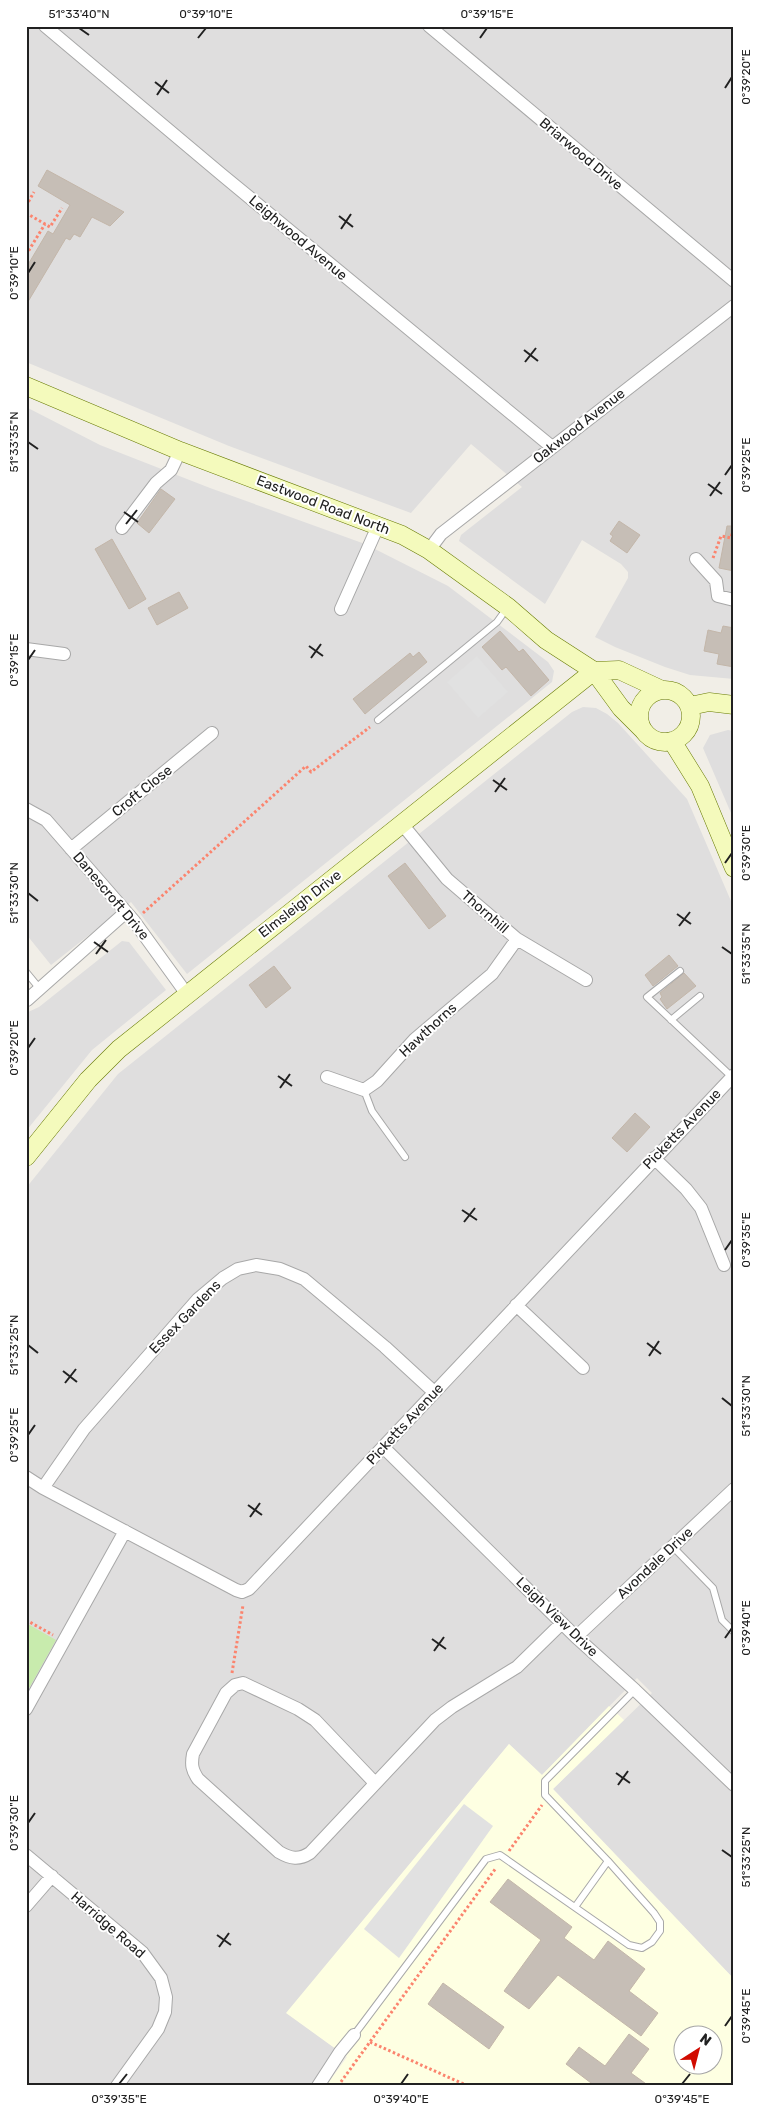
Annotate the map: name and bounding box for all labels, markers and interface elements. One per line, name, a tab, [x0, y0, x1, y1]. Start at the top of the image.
text: 51°33'40"N	[48, 7, 110, 21]
text: 0°39'10"E	[179, 7, 233, 21]
text: 0°39'15"E	[460, 7, 514, 21]
text: 0°39'20"E	[739, 49, 753, 105]
street label: Briarwood Drive	[536, 114, 626, 194]
street label: Leighwood Avenue	[245, 192, 351, 284]
text: 0°39'10"E	[7, 246, 21, 300]
street label: Oakwood Avenue	[530, 385, 628, 467]
text: 51°33'35"N	[7, 412, 21, 472]
text: 0°39'25"E	[739, 437, 753, 493]
street label: Eastwood Road North	[254, 472, 392, 538]
text: 0°39'15"E	[7, 633, 21, 687]
street label: Croft Close	[108, 761, 176, 820]
text: 0°39'30"E	[739, 825, 753, 881]
street label: Danescroft Drive	[69, 849, 153, 944]
text: 51°33'30"N	[7, 862, 21, 924]
street label: Elmsleigh Drive	[255, 866, 345, 942]
street label: Thornhill	[458, 887, 512, 937]
text: 51°33'35"N	[739, 924, 753, 984]
street label: Hawthorns	[396, 999, 460, 1061]
text: 0°39'20"E	[7, 1020, 21, 1076]
street label: Picketts Avenue	[639, 1085, 725, 1173]
text: 0°39'35"E	[739, 1212, 753, 1268]
street label: Essex Gardens	[146, 1277, 224, 1357]
text: 51°33'25"N	[7, 1315, 21, 1375]
text: 51°33'30"N	[739, 1375, 753, 1437]
street label: Picketts Avenue	[363, 1380, 447, 1468]
text: 0°39'25"E	[7, 1407, 21, 1463]
street label: Avondale Drive	[614, 1523, 697, 1602]
street label: Leigh View Drive	[513, 1574, 602, 1660]
text: 0°39'40"E	[739, 1600, 753, 1656]
text: 0°39'30"E	[7, 1795, 21, 1851]
text: 51°33'25"N	[739, 1827, 753, 1887]
street label: Harridge Road	[67, 1888, 149, 1962]
text: 0°39'45"E	[739, 1989, 753, 2043]
north arrow	[672, 2024, 722, 2074]
text: N	[696, 2030, 714, 2050]
text: 0°39'35"E	[91, 2092, 147, 2106]
text: 0°39'40"E	[373, 2092, 429, 2106]
text: 0°39'45"E	[655, 2092, 709, 2106]

